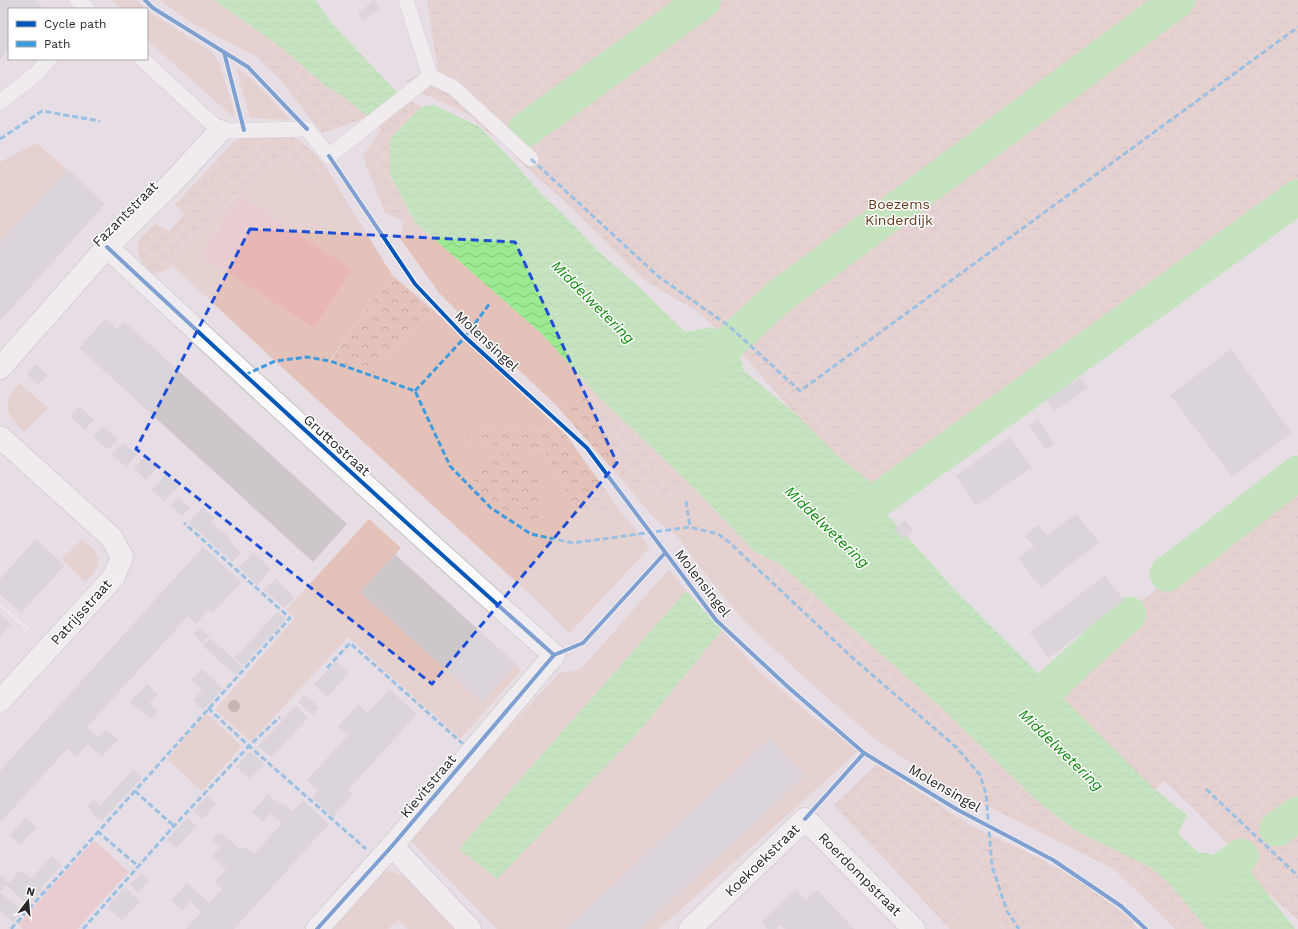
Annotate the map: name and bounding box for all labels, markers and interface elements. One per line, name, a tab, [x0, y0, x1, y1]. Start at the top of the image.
legend	[8, 8, 148, 60]
text: Cycle path	[44, 17, 106, 31]
text: Path	[44, 37, 70, 51]
street label: Fazantstraat	[89, 178, 161, 250]
park label: Boezems Kinderdijk	[865, 196, 933, 228]
water label: Middelwetering	[548, 257, 638, 347]
street label: Molensingel	[452, 308, 523, 375]
street label: Gruttostraat	[300, 411, 374, 479]
water label: Middelwetering	[781, 482, 873, 572]
street label: Molensingel	[672, 546, 735, 620]
street label: Patrijsstraat	[47, 576, 115, 648]
water label: Middelwetering	[1015, 705, 1107, 795]
street label: Kievitstraat	[397, 751, 459, 821]
street label: Molensingel	[906, 761, 985, 815]
street label: Koekoekstraat	[721, 820, 803, 900]
street label: Roerdompstraat	[815, 829, 905, 919]
north arrow	[8, 881, 48, 921]
text: N	[25, 884, 36, 899]

